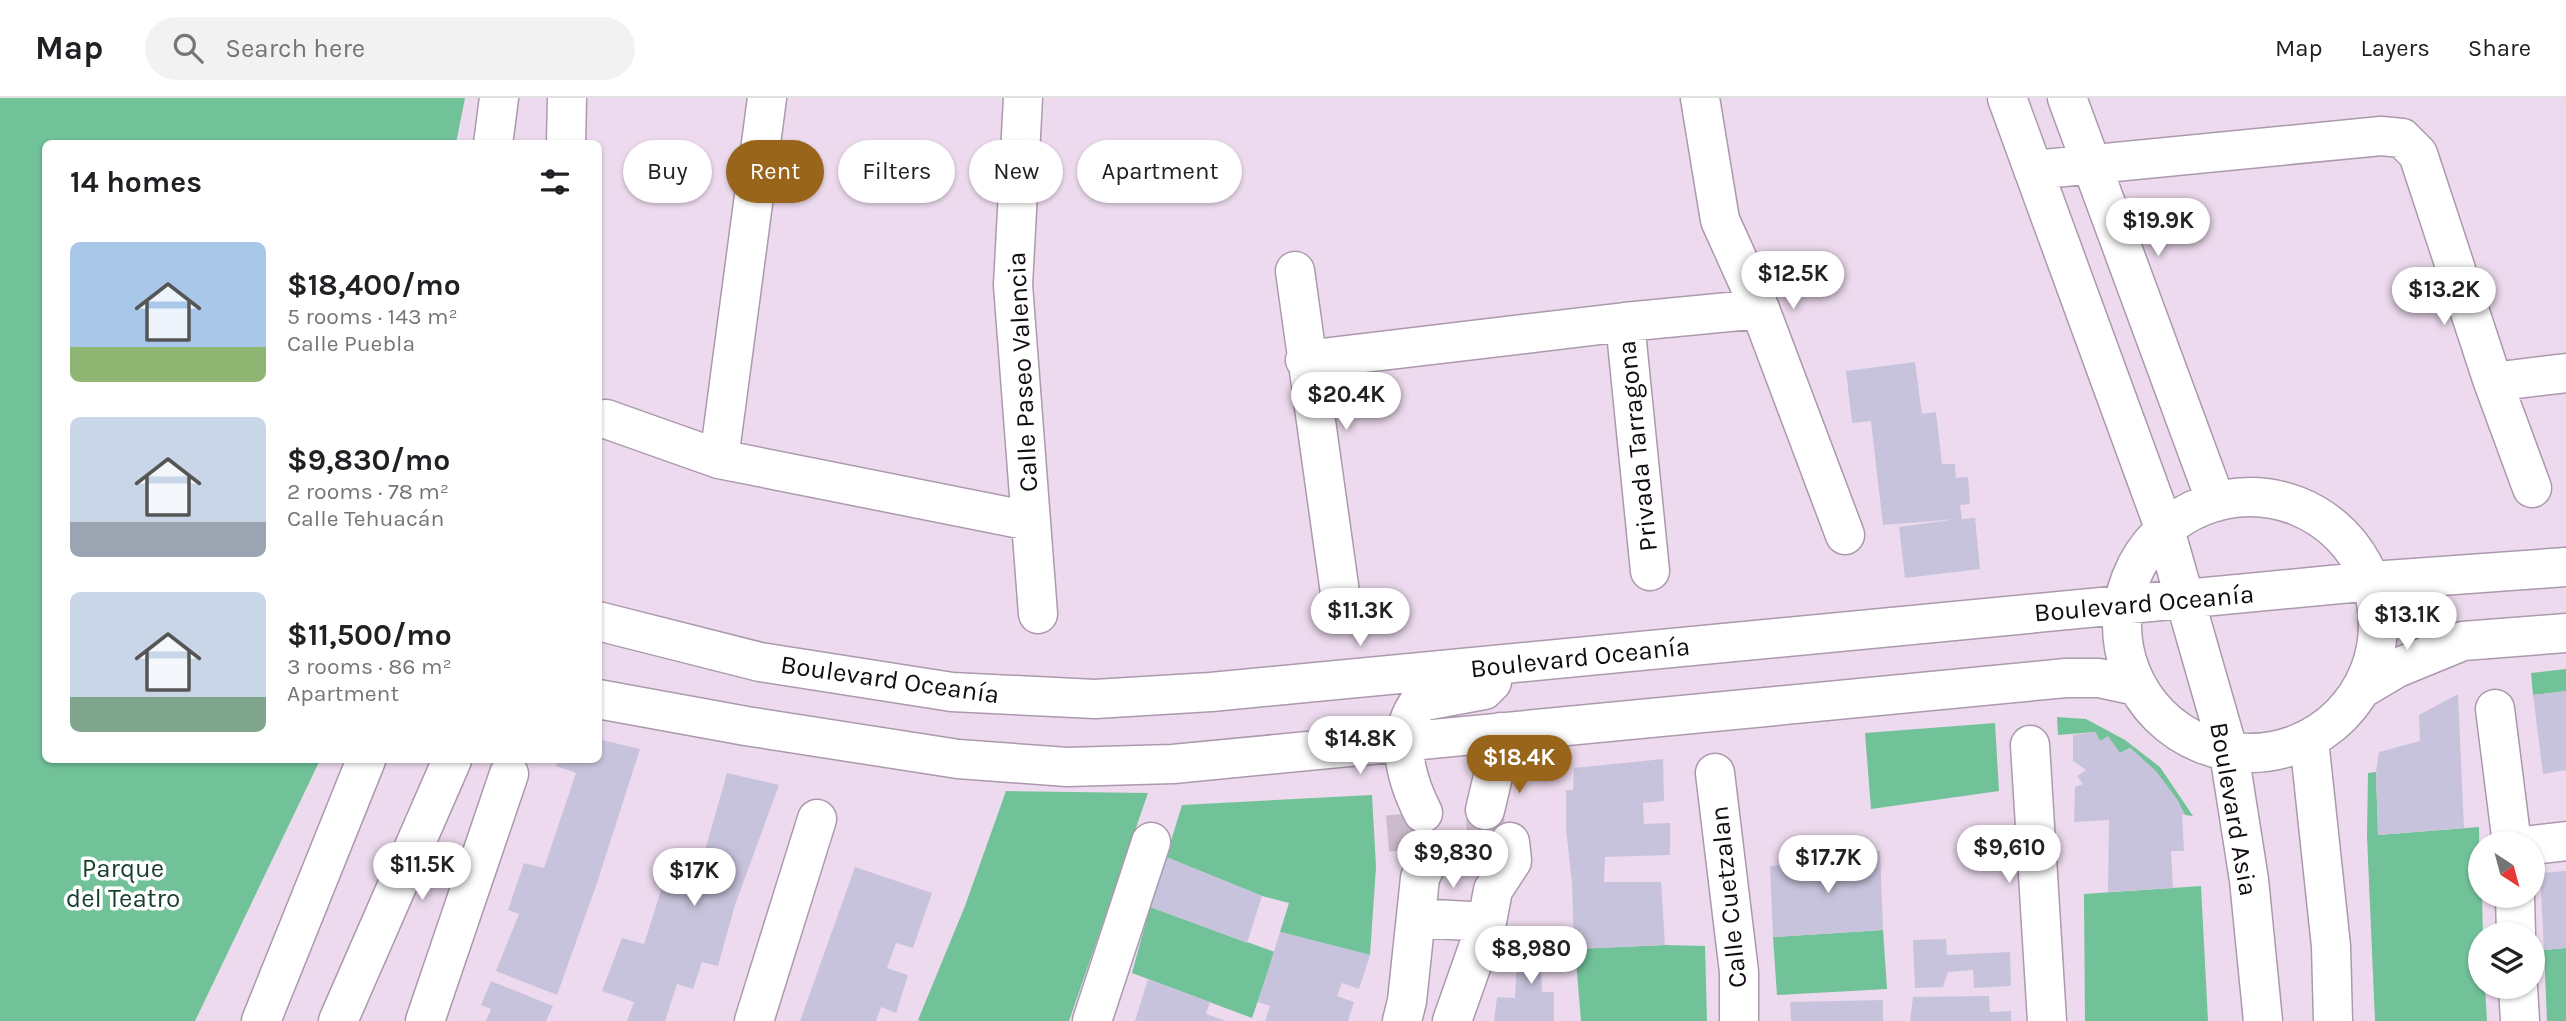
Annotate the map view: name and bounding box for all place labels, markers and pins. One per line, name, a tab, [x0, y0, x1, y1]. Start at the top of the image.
pin: $19.9K	[2101, 198, 2215, 258]
pin: $12.5K	[1736, 252, 1850, 311]
pin: $13.2K	[2387, 268, 2501, 327]
pin: $20.4K	[1289, 372, 1403, 432]
pin: $11.3K	[1303, 588, 1417, 648]
pin: $13.1K	[2350, 592, 2464, 652]
pin: $14.8K	[1303, 716, 1417, 776]
pin: $18.4K	[1462, 736, 1576, 795]
pin: $9,610	[1952, 826, 2066, 885]
pin: $9,830	[1396, 830, 1510, 890]
pin: $17.7K	[1771, 836, 1885, 895]
pin: $11.5K	[365, 842, 479, 902]
pin: $17K	[653, 848, 735, 908]
pin: $8,980	[1474, 926, 1588, 986]

